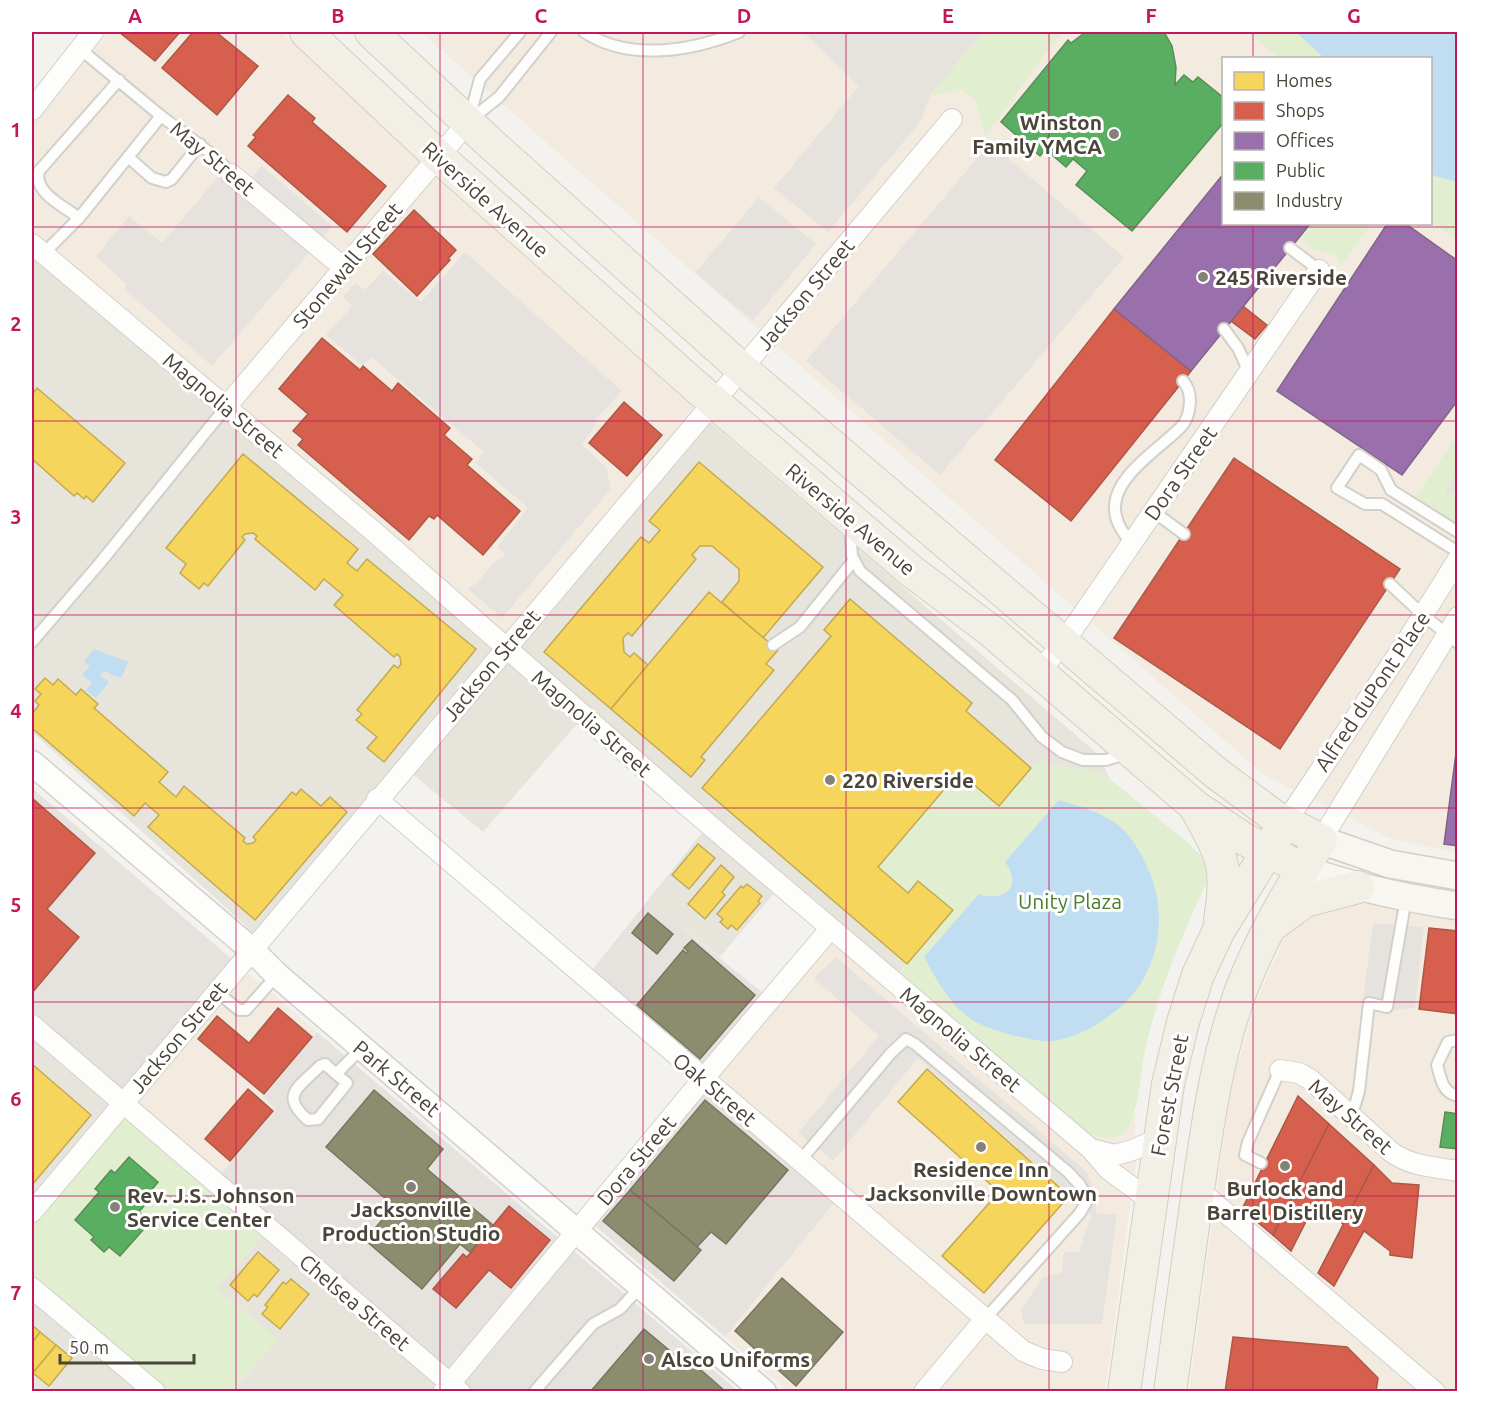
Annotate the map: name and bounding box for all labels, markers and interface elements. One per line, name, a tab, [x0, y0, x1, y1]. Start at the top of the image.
text: A	[128, 4, 142, 27]
text: B	[331, 4, 345, 27]
text: C	[535, 4, 548, 27]
text: D	[737, 4, 751, 27]
text: E	[942, 4, 954, 27]
text: F	[1145, 4, 1157, 27]
text: G	[1347, 4, 1361, 27]
legend	[1222, 57, 1432, 225]
text: Homes	[1276, 70, 1333, 90]
text: Shops	[1276, 100, 1325, 120]
place label: Winston Family YMCA	[972, 110, 1102, 158]
street label: May Street	[166, 116, 260, 200]
text: 1	[10, 118, 22, 141]
marker: Winston Family YMCA	[1107, 127, 1121, 141]
text: Offices	[1276, 130, 1334, 150]
street label: Riverside Avenue	[418, 136, 554, 262]
text: Public	[1276, 160, 1325, 180]
text: Industry	[1276, 190, 1343, 210]
street label: Stonewall Street	[287, 197, 407, 333]
street label: Jackson Street	[751, 233, 859, 355]
place label: 245 Riverside	[1215, 265, 1347, 289]
marker: 245 Riverside	[1196, 270, 1210, 284]
text: 2	[10, 312, 22, 335]
street label: Magnolia Street	[159, 348, 289, 462]
street label: Dora Street	[1139, 421, 1221, 525]
street label: Riverside Avenue	[781, 458, 921, 580]
text: 3	[10, 505, 22, 528]
street label: Jackson Street	[437, 604, 545, 726]
street label: Alfred duPont Place	[1310, 606, 1434, 776]
street label: Magnolia Street	[527, 665, 657, 781]
text: 4	[10, 699, 22, 722]
place label: 220 Riverside	[842, 768, 974, 792]
marker: 220 Riverside	[823, 773, 837, 787]
park label: Unity Plaza	[1018, 889, 1122, 913]
text: 5	[10, 893, 22, 916]
street label: Jackson Street	[124, 976, 232, 1098]
street label: Magnolia Street	[896, 982, 1026, 1096]
street label: Forest Street	[1145, 1032, 1193, 1158]
street label: Park Street	[349, 1035, 445, 1121]
street label: Oak Street	[669, 1047, 761, 1131]
street label: May Street	[1304, 1073, 1398, 1159]
text: 6	[10, 1087, 22, 1110]
street label: Dora Street	[592, 1110, 680, 1210]
marker: Residence Inn Jacksonville Downtown	[974, 1140, 988, 1154]
place label: Residence Inn Jacksonville Downtown	[865, 1157, 1097, 1205]
marker: Burlock and Barrel Distillery	[1278, 1159, 1292, 1173]
place label: Burlock and Barrel Distillery	[1206, 1176, 1364, 1224]
marker: Jacksonville Production Studio	[404, 1180, 418, 1194]
place label: Rev. J.S. Johnson Service Center	[127, 1183, 294, 1231]
place label: Jacksonville Production Studio	[322, 1197, 500, 1245]
marker: Rev. J.S. Johnson Service Center	[108, 1200, 122, 1214]
street label: Chelsea Street	[295, 1249, 415, 1355]
text: 7	[10, 1281, 22, 1304]
scale bar	[60, 1327, 194, 1365]
text: 50 m	[69, 1337, 109, 1357]
place label: Alsco Uniforms	[661, 1347, 810, 1371]
marker: Alsco Uniforms	[642, 1352, 656, 1366]

